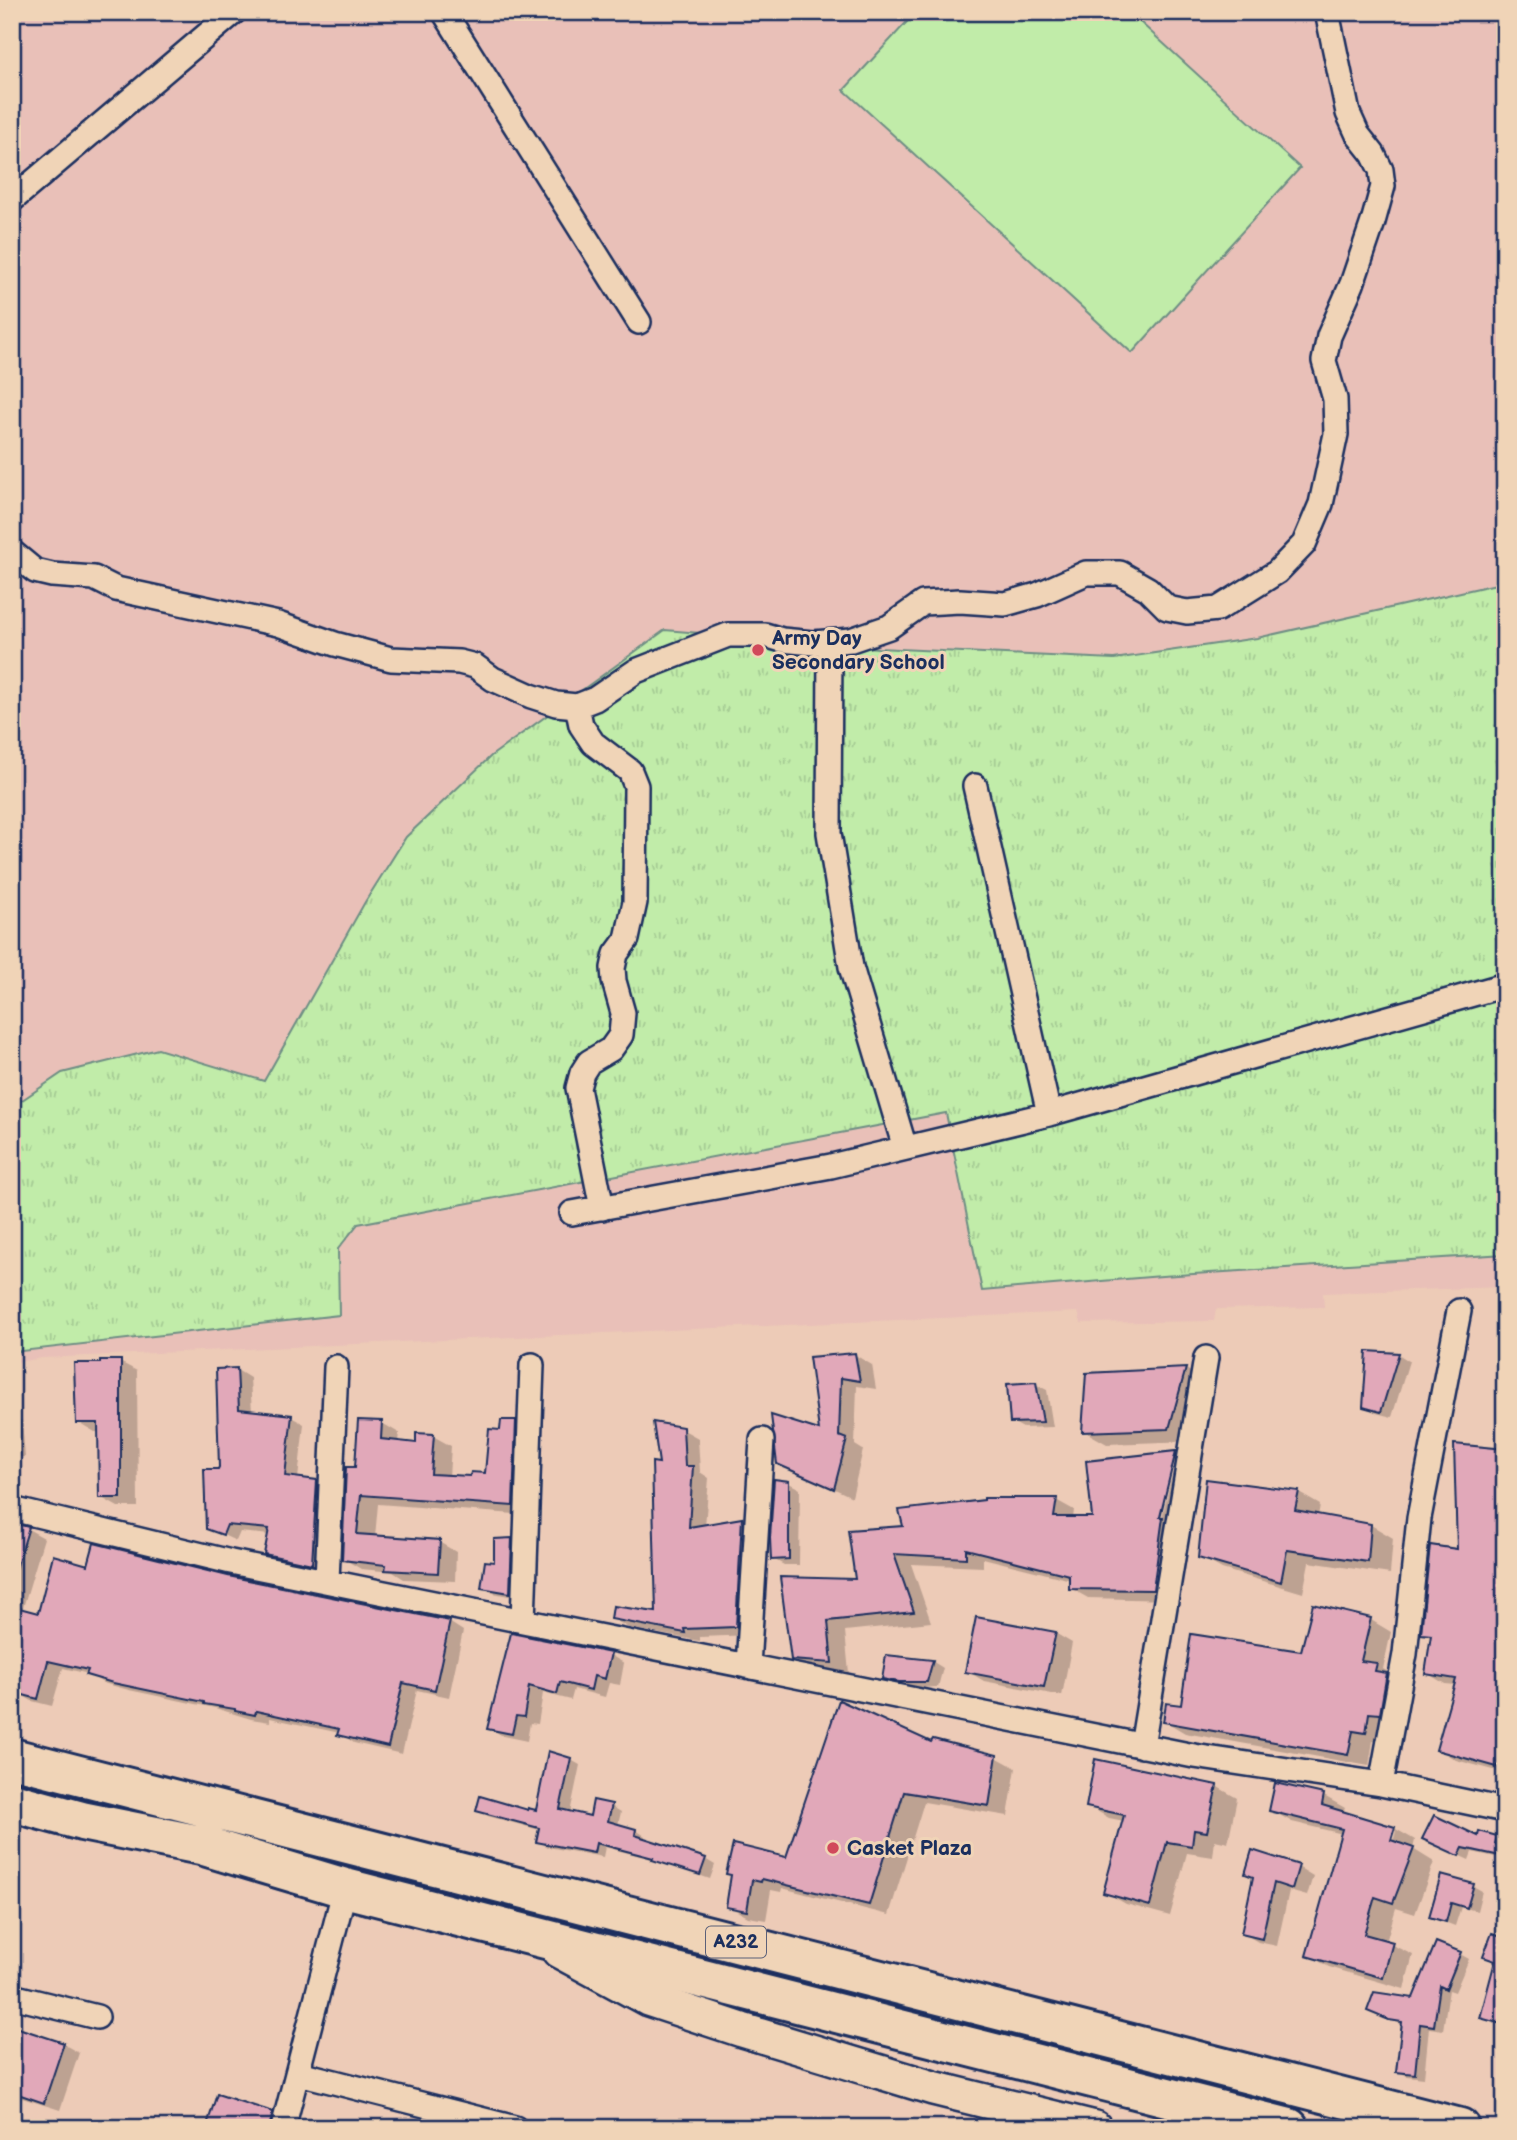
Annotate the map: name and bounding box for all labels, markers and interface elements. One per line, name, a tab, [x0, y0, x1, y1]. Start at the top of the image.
place label: Army Day Secondary School	[771, 626, 945, 675]
marker: Army Day Secondary School	[750, 642, 766, 658]
place label: Casket Plaza	[847, 1836, 972, 1861]
marker: Casket Plaza	[825, 1840, 841, 1856]
road number: A232	[706, 1926, 766, 1958]

